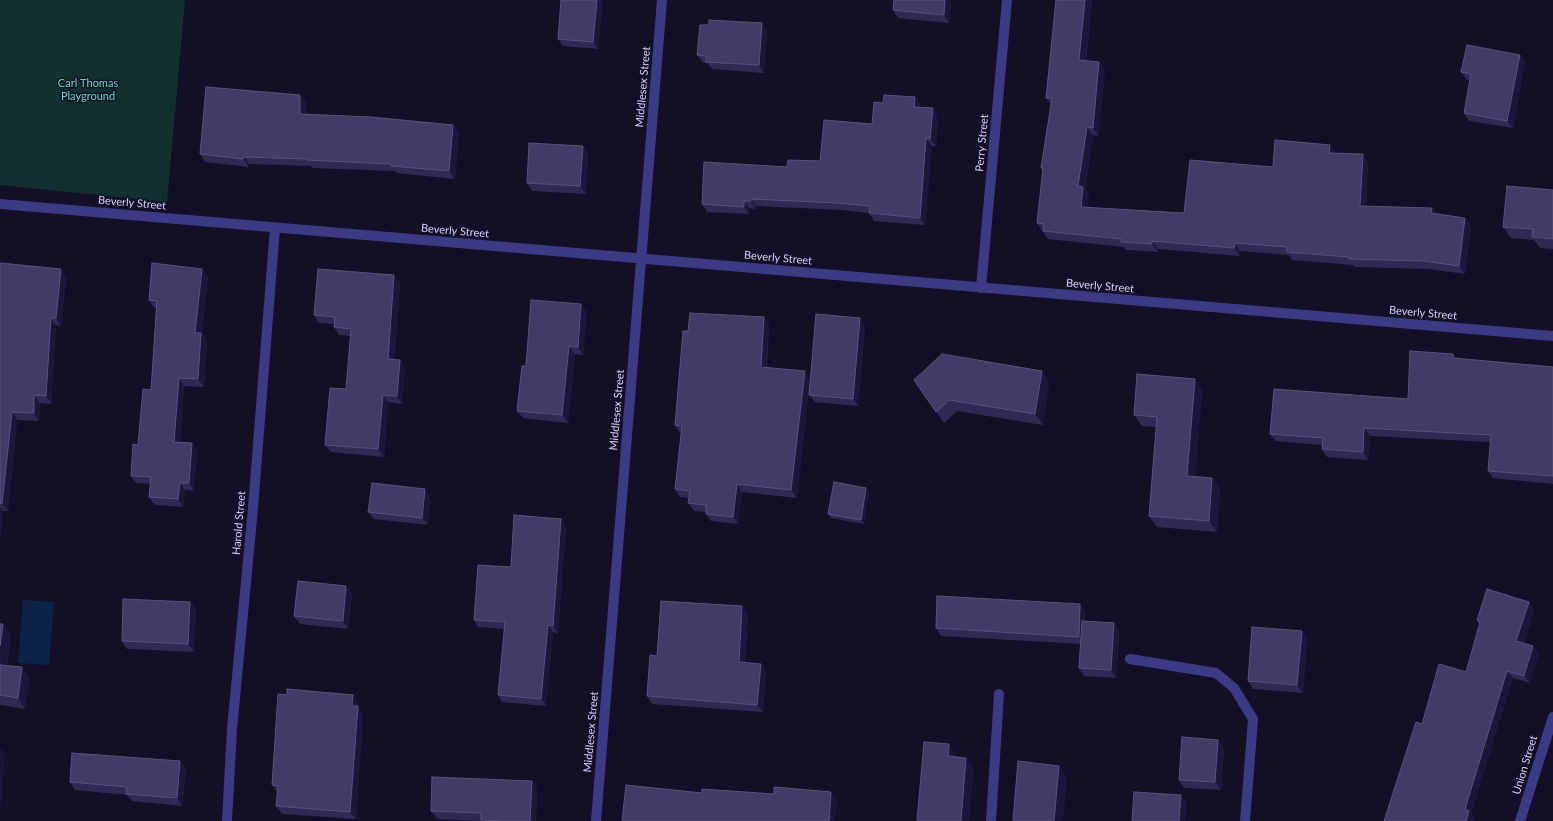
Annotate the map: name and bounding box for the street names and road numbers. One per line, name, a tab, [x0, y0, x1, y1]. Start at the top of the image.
street label: Middlesex Street	[633, 46, 653, 128]
street label: Perry Street	[973, 114, 991, 172]
street label: Beverly Street	[98, 193, 166, 213]
street label: Beverly Street	[421, 221, 489, 241]
street label: Beverly Street	[744, 248, 812, 268]
street label: Beverly Street	[1066, 276, 1134, 296]
street label: Beverly Street	[1389, 303, 1457, 323]
street label: Middlesex Street	[607, 369, 627, 451]
street label: Harold Street	[230, 490, 248, 556]
street label: Middlesex Street	[581, 691, 601, 773]
street label: Union Street	[1510, 734, 1540, 796]

